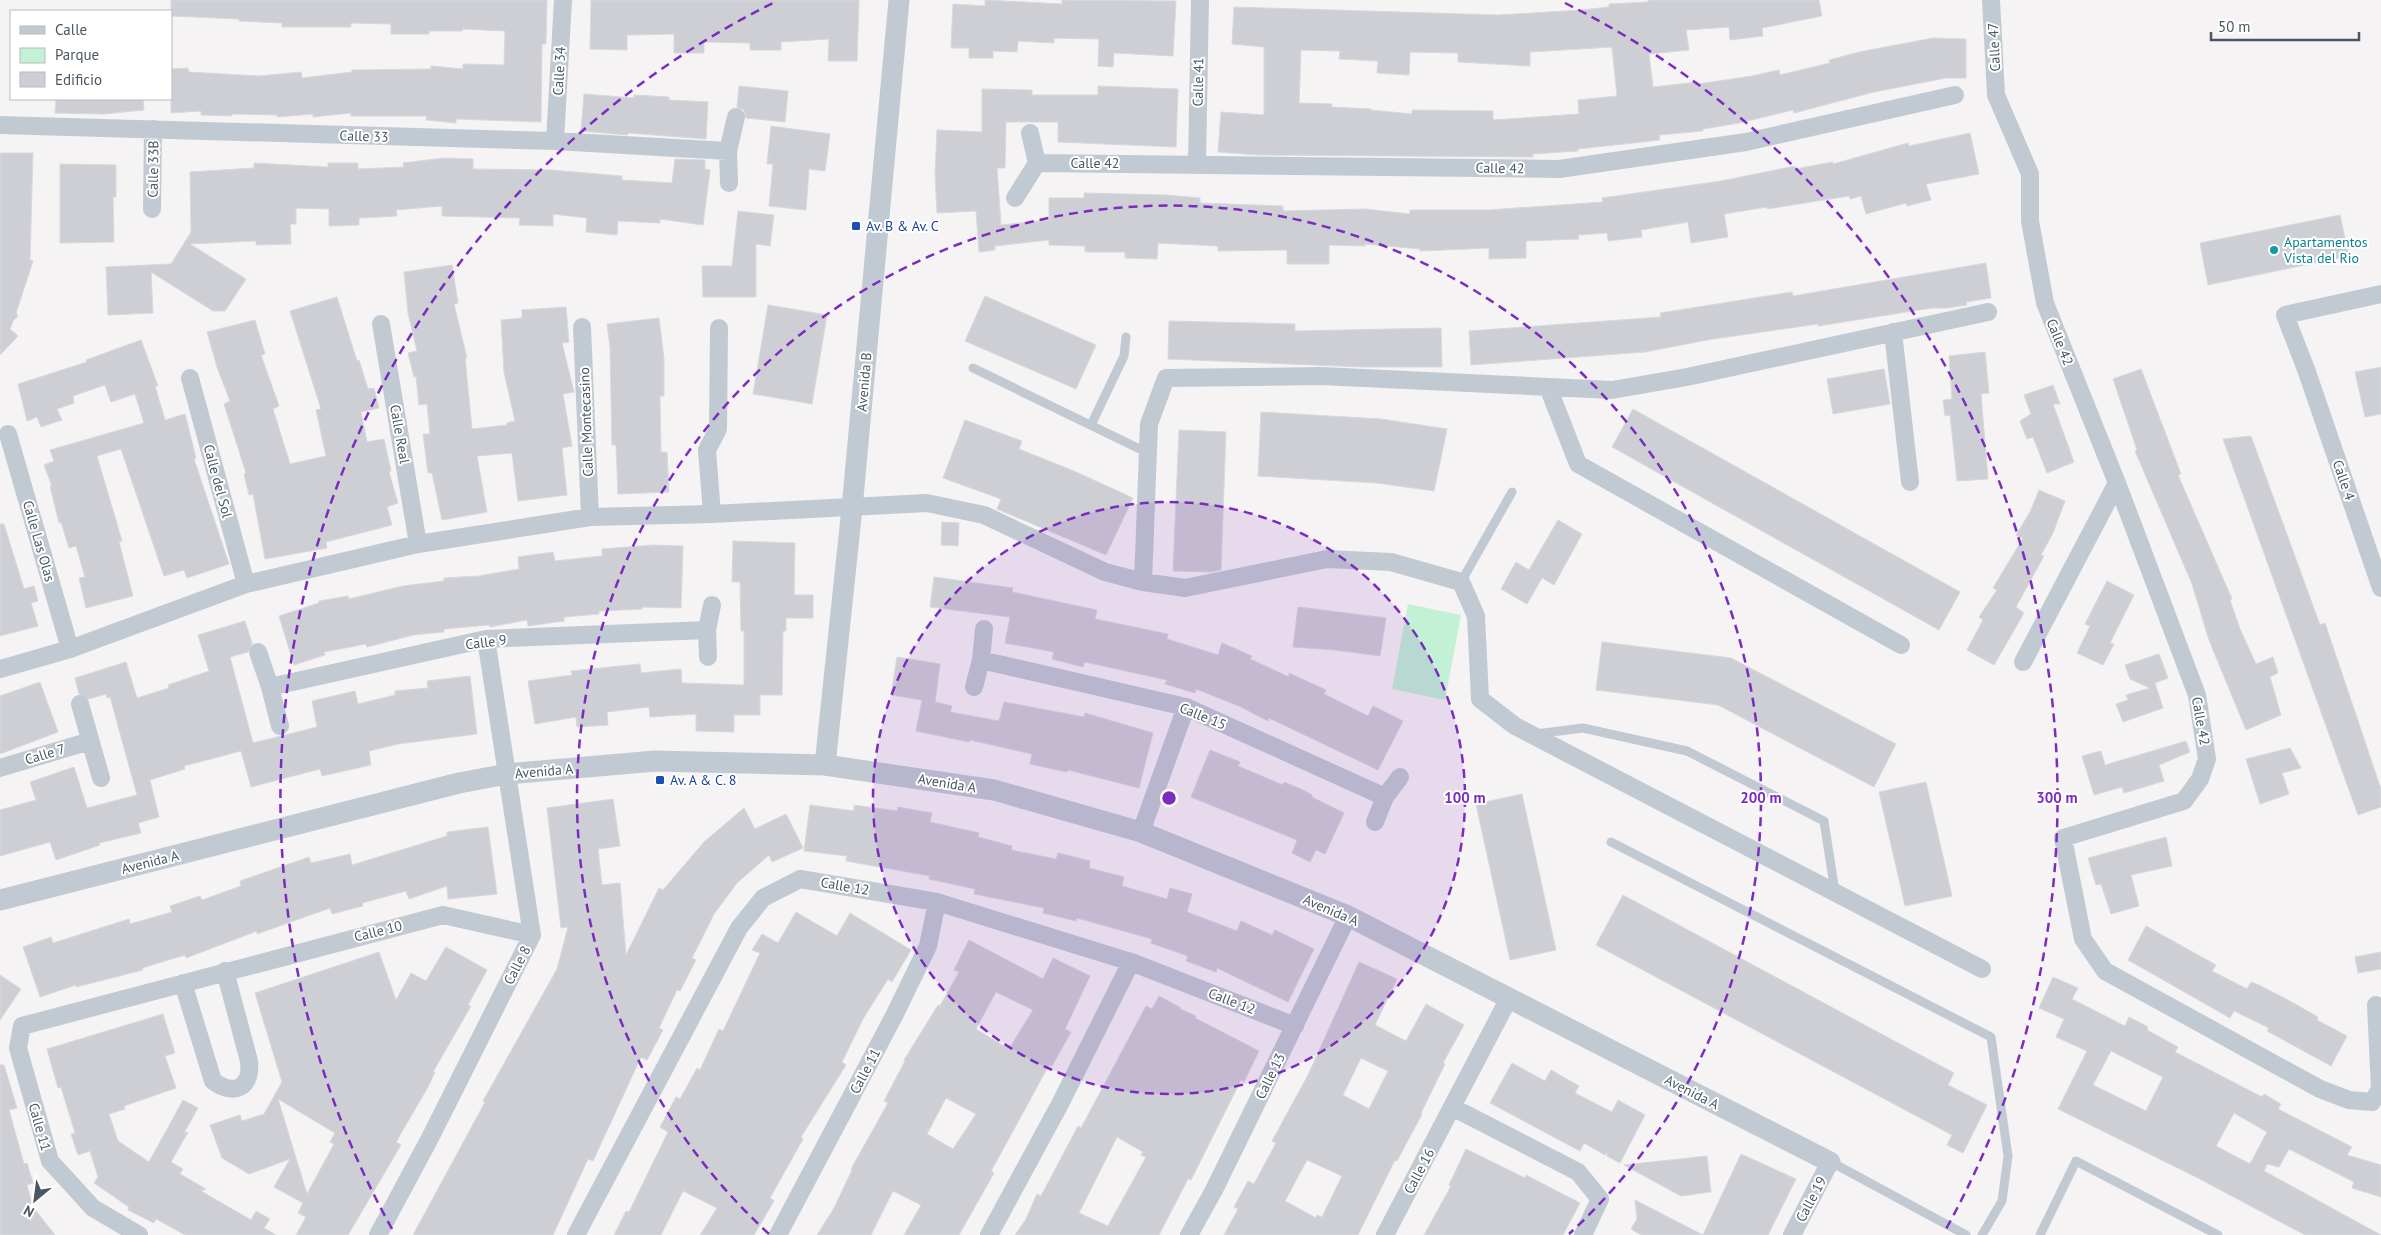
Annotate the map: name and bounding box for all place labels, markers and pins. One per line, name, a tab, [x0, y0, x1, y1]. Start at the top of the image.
place label: Av. B & Av. C	[866, 217, 939, 235]
marker: Av. B & Av. C	[850, 220, 862, 232]
place label: Apartamentos Vista del Rio	[2283, 233, 2368, 267]
marker: Apartamentos Vista del Rio	[2268, 244, 2280, 256]
place label: Av. A & C. 8	[670, 771, 736, 789]
marker: Av. A & C. 8	[654, 774, 666, 786]
centre of rings	[1160, 789, 1178, 807]

